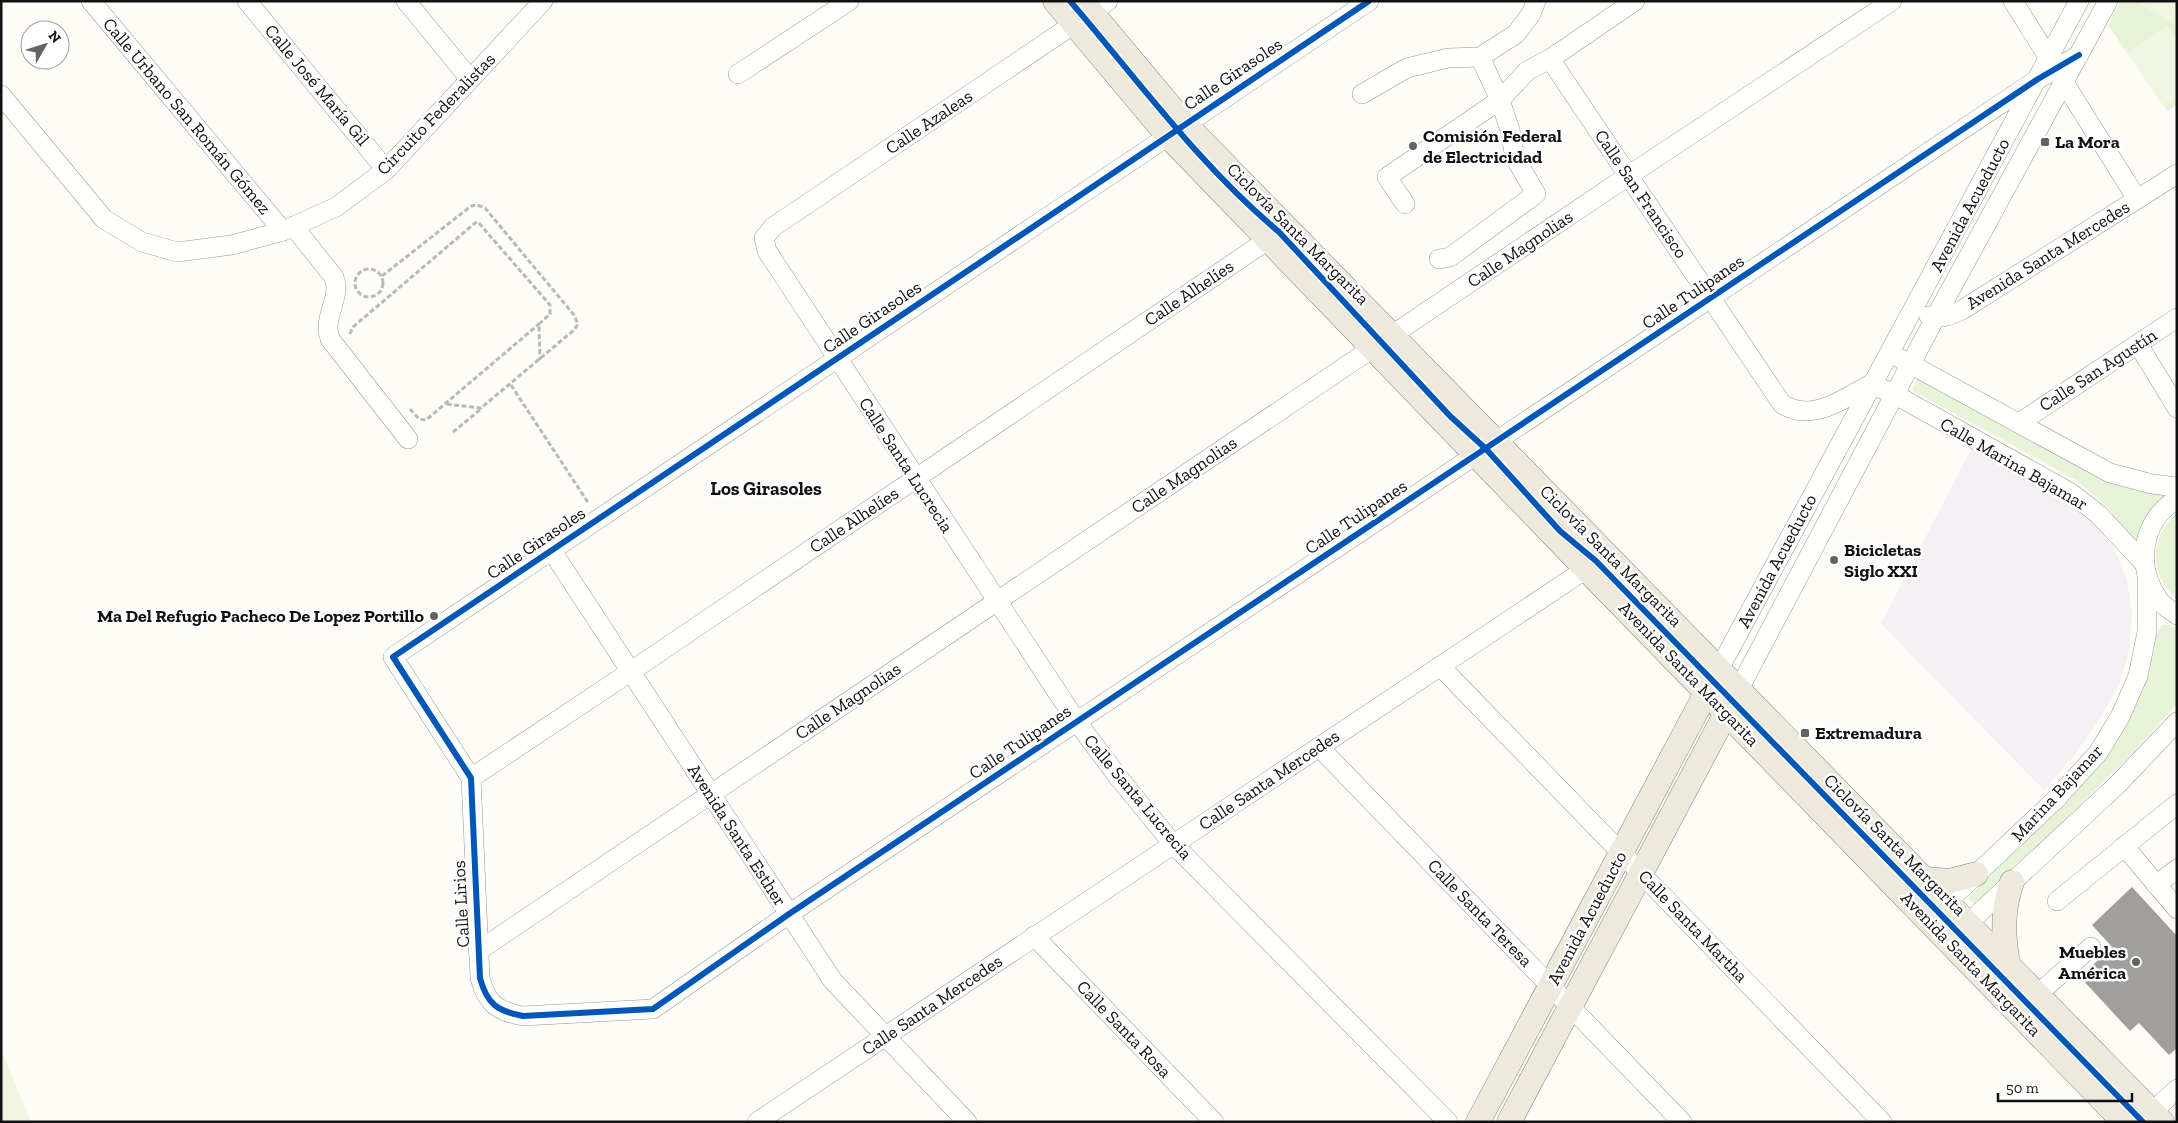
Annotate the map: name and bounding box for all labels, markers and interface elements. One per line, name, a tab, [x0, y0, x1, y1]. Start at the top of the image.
street label: Calle Urbano San Román Gómez	[98, 13, 276, 219]
north arrow	[20, 20, 70, 70]
street label: Calle José María Gil	[260, 20, 374, 150]
text: N	[45, 28, 65, 47]
street label: Calle Girasoles	[1179, 33, 1287, 115]
street label: Circuito Federalistas	[372, 48, 500, 180]
street label: Calle Azaleas	[881, 85, 977, 159]
place label: Comisión Federal de Electricidad	[1423, 125, 1562, 168]
street label: Calle San Francisco	[1590, 125, 1692, 263]
place label: La Mora	[2055, 131, 2120, 153]
street label: Avenida Acueducto	[1926, 134, 2014, 276]
marker: La Mora	[2039, 136, 2051, 148]
marker: Comisión Federal de Electricidad	[1407, 140, 1419, 152]
street label: Ciclovía Santa Margarita	[1222, 158, 1374, 310]
street label: Avenida Santa Mercedes	[1962, 196, 2134, 314]
street label: Calle Magnolias	[1463, 206, 1577, 292]
street label: Calle Tulipanes	[1638, 250, 1748, 334]
street label: Calle Alhelíes	[1140, 255, 1238, 331]
street label: Calle Girasoles	[818, 276, 926, 358]
street label: Calle San Agustín	[2035, 323, 2162, 416]
street label: Calle Santa Lucrecia	[854, 393, 958, 537]
street label: Calle Marina Bajamar	[1936, 413, 2092, 515]
street label: Calle Magnolias	[1127, 432, 1241, 518]
street label: Calle Tulipanes	[1301, 475, 1411, 559]
district label: Los Girasoles	[710, 477, 822, 500]
street label: Ciclovía Santa Margarita	[1535, 480, 1687, 632]
street label: Calle Alhelíes	[805, 482, 903, 558]
street label: Avenida Acueducto	[1733, 490, 1821, 632]
street label: Calle Girasoles	[482, 502, 590, 584]
place label: Bicicletas Siglo XXI	[1844, 539, 1921, 582]
marker: Bicicletas Siglo XXI	[1828, 554, 1840, 566]
street label: Avenida Santa Margarita	[1614, 597, 1764, 751]
place label: Ma Del Refugio Pacheco De Lopez Portillo	[97, 605, 425, 627]
marker: Ma Del Refugio Pacheco De Lopez Portillo	[428, 610, 440, 622]
street label: Calle Magnolias	[791, 658, 905, 744]
street label: Calle Tulipanes	[965, 700, 1075, 784]
place label: Extremadura	[1815, 722, 1922, 744]
street label: Calle Santa Mercedes	[1194, 725, 1344, 835]
marker: Extremadura	[1799, 727, 1811, 739]
street label: Calle Santa Lucrecia	[1079, 730, 1197, 864]
street label: Marina Bajamar	[2006, 740, 2108, 846]
street label: Avenida Santa Esther	[683, 760, 791, 910]
street label: Ciclovía Santa Margarita	[1819, 769, 1971, 921]
street label: Avenida Acueducto	[1543, 847, 1631, 989]
street label: Calle Santa Teresa	[1423, 855, 1537, 972]
street label: Calle Lirios	[448, 860, 474, 948]
street label: Calle Santa Martha	[1634, 865, 1752, 987]
street label: Avenida Santa Margarita	[1896, 887, 2046, 1041]
place label: Muebles América	[2058, 941, 2126, 984]
street label: Calle Santa Mercedes	[857, 950, 1007, 1060]
marker: Muebles América	[2130, 956, 2142, 968]
street label: Calle Santa Rosa	[1072, 976, 1176, 1083]
scale bar	[1998, 1070, 2132, 1102]
text: 50 m	[2006, 1079, 2039, 1097]

